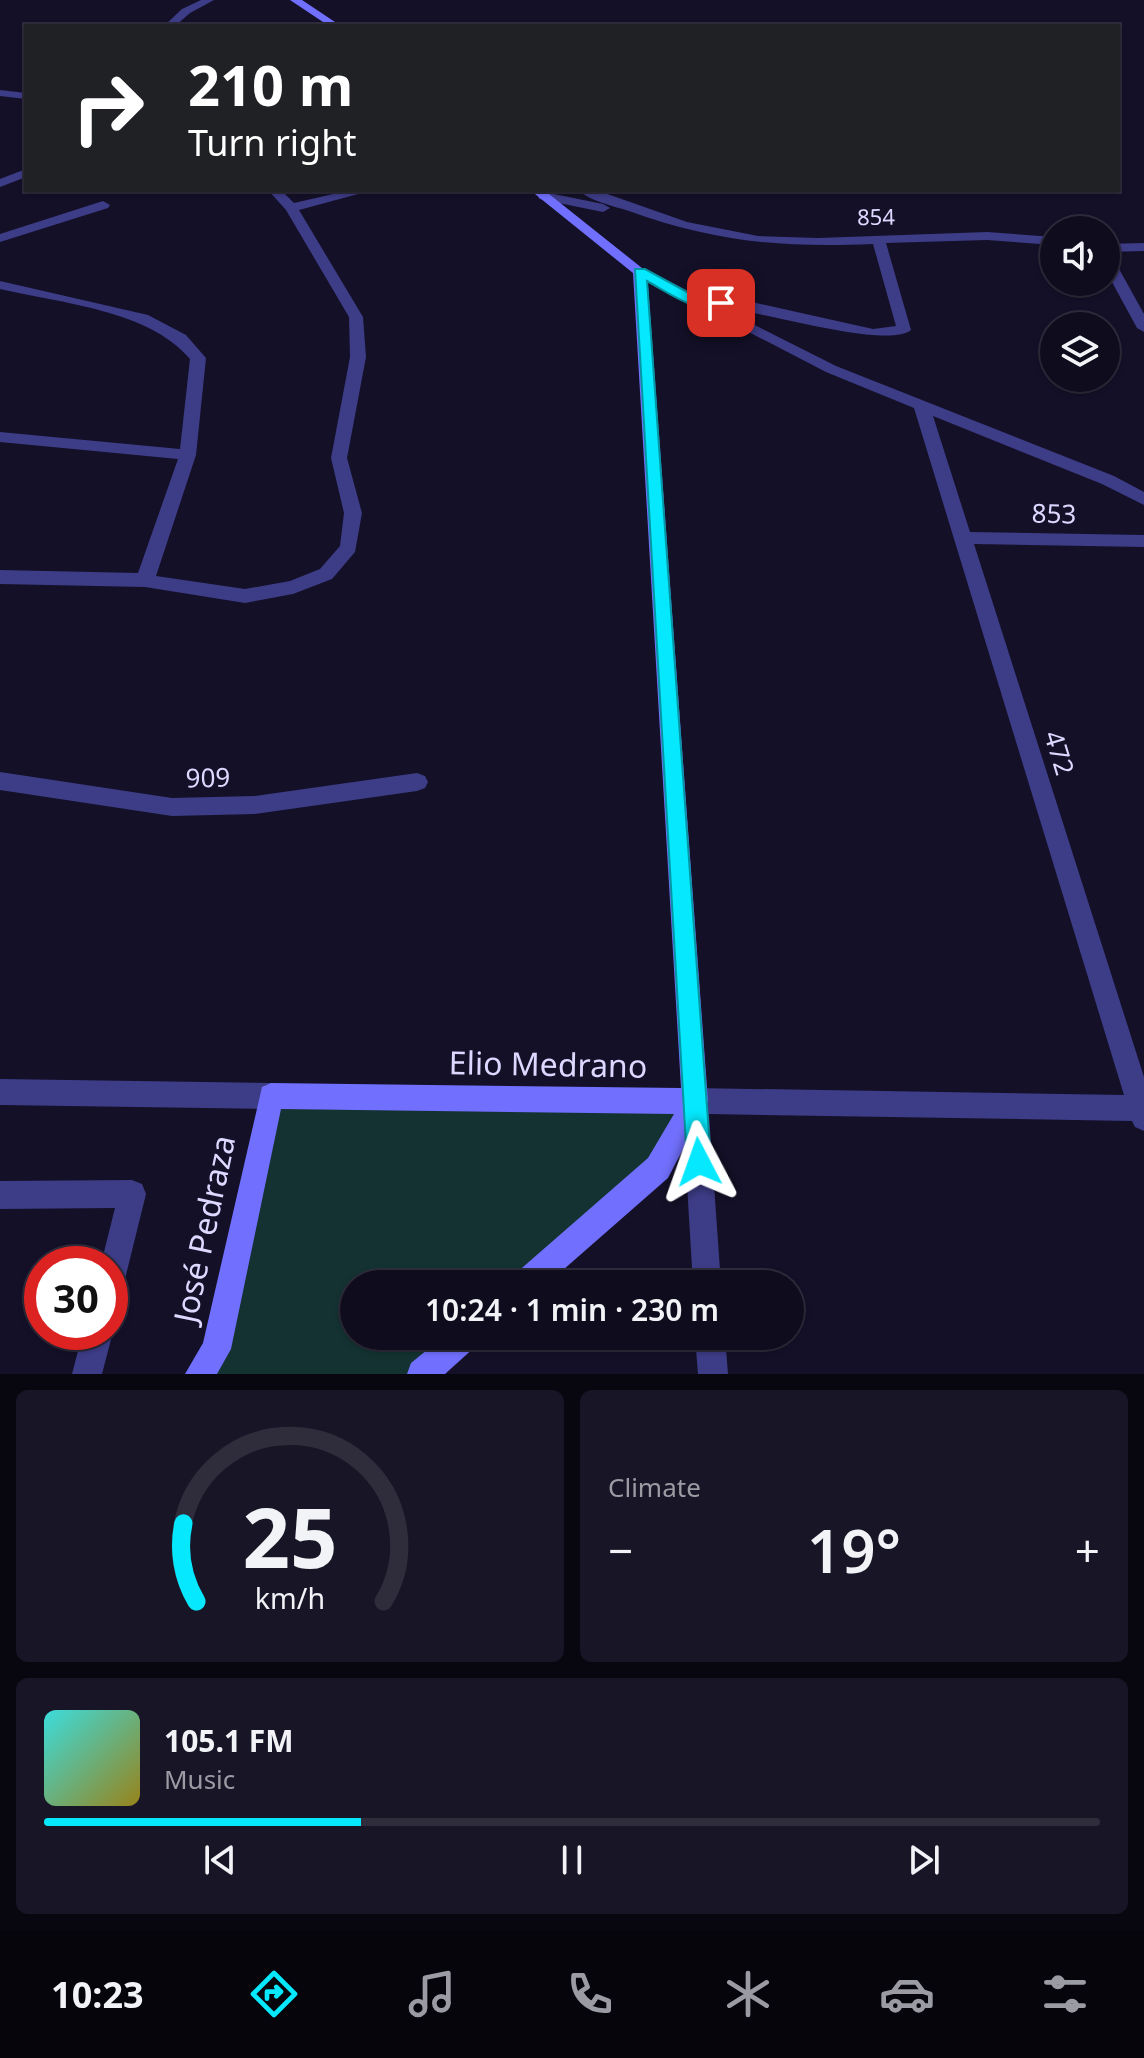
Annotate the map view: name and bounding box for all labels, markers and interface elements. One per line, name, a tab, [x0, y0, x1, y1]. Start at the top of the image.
text: 210 m	[188, 46, 353, 122]
icon: right	[56, 56, 160, 160]
text: Turn right	[188, 118, 356, 167]
street label: 854	[857, 201, 896, 231]
map controls	[1040, 216, 1120, 392]
button: sound	[1040, 216, 1120, 296]
pin	[687, 269, 755, 337]
icon: arrive	[699, 281, 743, 325]
button: layers	[1040, 312, 1120, 392]
street label: 853	[1031, 495, 1077, 531]
street label: 472	[1036, 726, 1084, 779]
street label: 909	[185, 759, 231, 795]
street label: Elio Medrano	[448, 1040, 648, 1087]
position arrow	[657, 1120, 741, 1204]
street label: José Pedraza	[162, 1131, 244, 1329]
speed limit sign: 30	[24, 1246, 128, 1350]
text: 10:24 · 1 min · 230 m	[425, 1289, 719, 1330]
text: Climate	[608, 1469, 701, 1505]
text: 25	[242, 1479, 338, 1592]
text: 19°	[807, 1509, 901, 1591]
text: −	[608, 1520, 633, 1580]
text: +	[1075, 1520, 1100, 1580]
text: km/h	[255, 1578, 325, 1617]
text: 105.1 FM	[164, 1720, 294, 1761]
text: Music	[164, 1761, 235, 1797]
icon: previous	[198, 1838, 242, 1882]
icon: pause	[550, 1838, 594, 1882]
icon: next	[902, 1838, 946, 1882]
icon: directions	[246, 1966, 302, 2022]
icon: music	[404, 1966, 460, 2022]
icon: phone	[562, 1966, 618, 2022]
icon: climate	[720, 1966, 776, 2022]
icon: car	[879, 1966, 935, 2022]
icon: filters	[1037, 1966, 1093, 2022]
text: 10:23	[51, 1970, 144, 2019]

